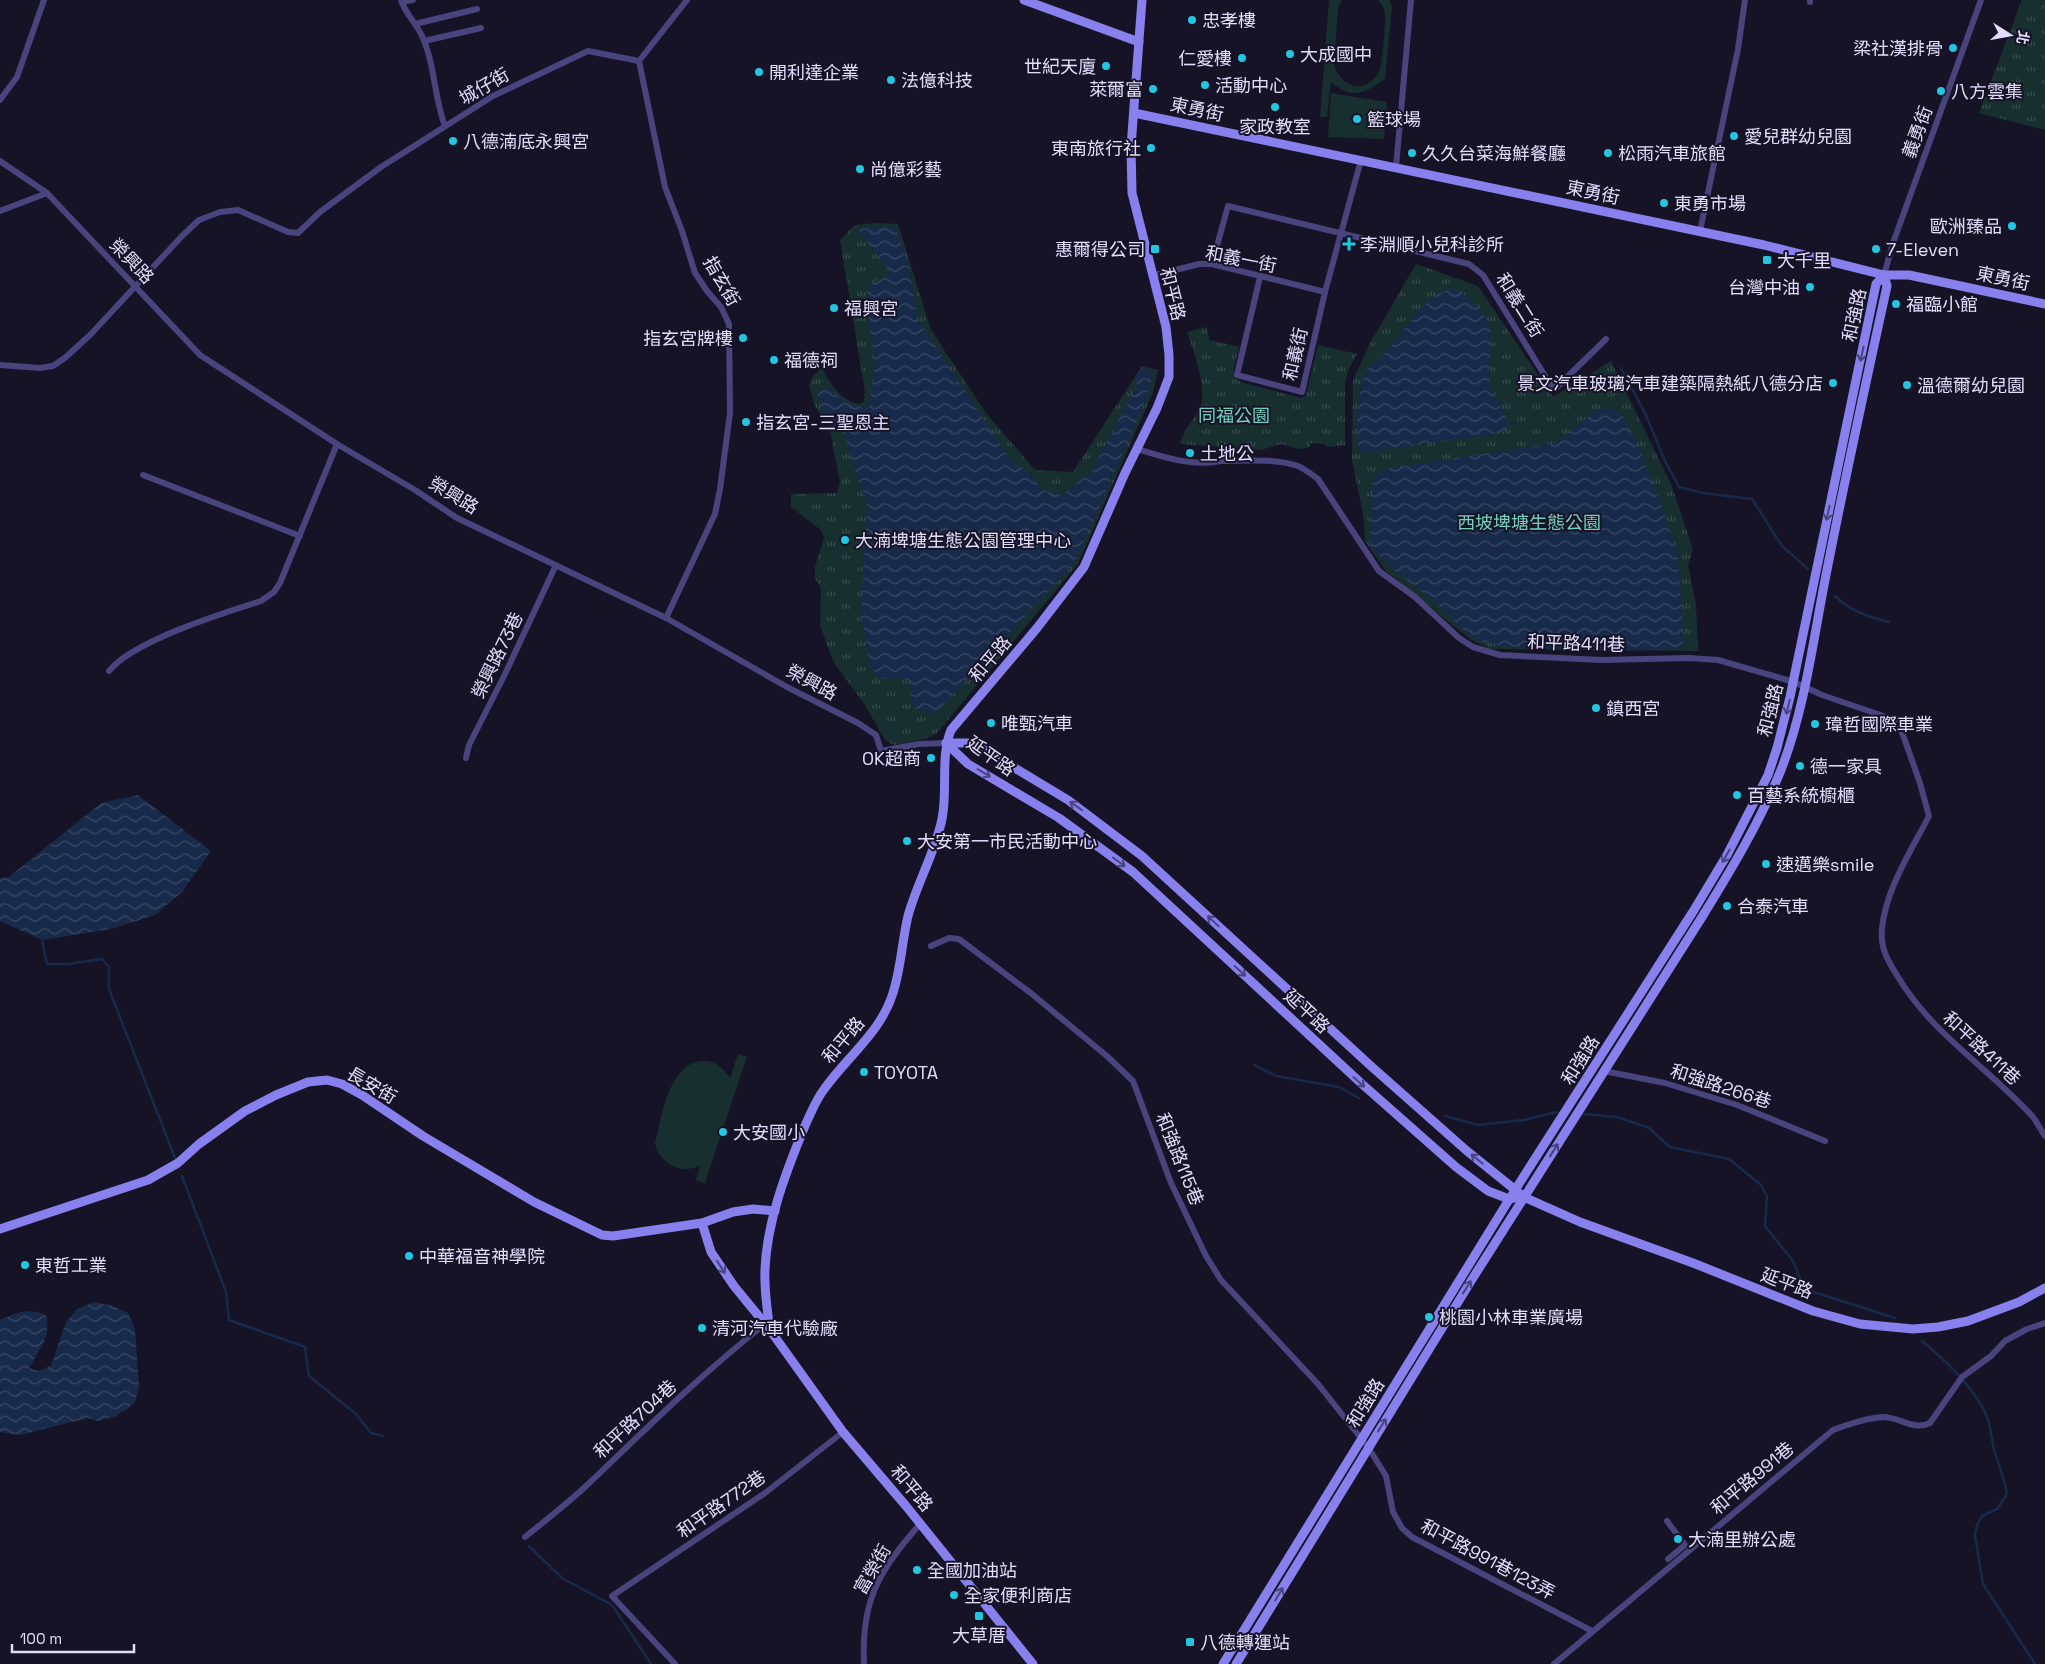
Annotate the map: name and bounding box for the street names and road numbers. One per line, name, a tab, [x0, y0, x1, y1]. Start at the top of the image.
street label: 城仔街	[455, 63, 513, 109]
street label: 東勇街	[1168, 92, 1226, 126]
street label: 義勇街	[1897, 103, 1937, 161]
street label: 東勇街	[1564, 175, 1622, 209]
street label: 榮興路	[105, 234, 159, 288]
street label: 和義一街	[1203, 241, 1279, 277]
street label: 指玄街	[699, 252, 745, 310]
street label: 東勇街	[1974, 261, 2032, 295]
street label: 和平路	[1155, 265, 1191, 323]
street label: 和義二街	[1491, 268, 1549, 342]
street label: 和強路	[1837, 286, 1871, 344]
street label: 和義街	[1278, 325, 1312, 383]
street label: 榮興路	[425, 471, 483, 519]
street label: 榮興路73巷	[466, 608, 528, 702]
street label: 和平路411巷	[1527, 630, 1625, 656]
street label: 和平路	[964, 631, 1016, 687]
street label: 榮興路	[783, 659, 841, 705]
street label: 和強路	[1752, 681, 1788, 739]
street label: 延平路	[962, 731, 1020, 781]
street label: 延平路	[1279, 984, 1335, 1038]
street label: 和平路411巷	[1938, 1006, 2026, 1090]
street label: 和平路	[817, 1012, 869, 1068]
street label: 和強路	[1556, 1031, 1604, 1089]
street label: 和強路266巷	[1668, 1059, 1774, 1113]
street label: 長安街	[343, 1062, 401, 1108]
street label: 和強路115巷	[1151, 1109, 1209, 1209]
street label: 延平路	[1758, 1263, 1816, 1303]
street label: 和強路	[1341, 1374, 1389, 1432]
street label: 和平路704巷	[589, 1375, 681, 1463]
street label: 和平路991巷	[1706, 1437, 1798, 1519]
street label: 和平路	[886, 1460, 938, 1516]
street label: 和平路772巷	[672, 1465, 770, 1543]
street label: 和平路991巷123弄	[1417, 1514, 1559, 1604]
street label: 富榮街	[849, 1540, 895, 1598]

